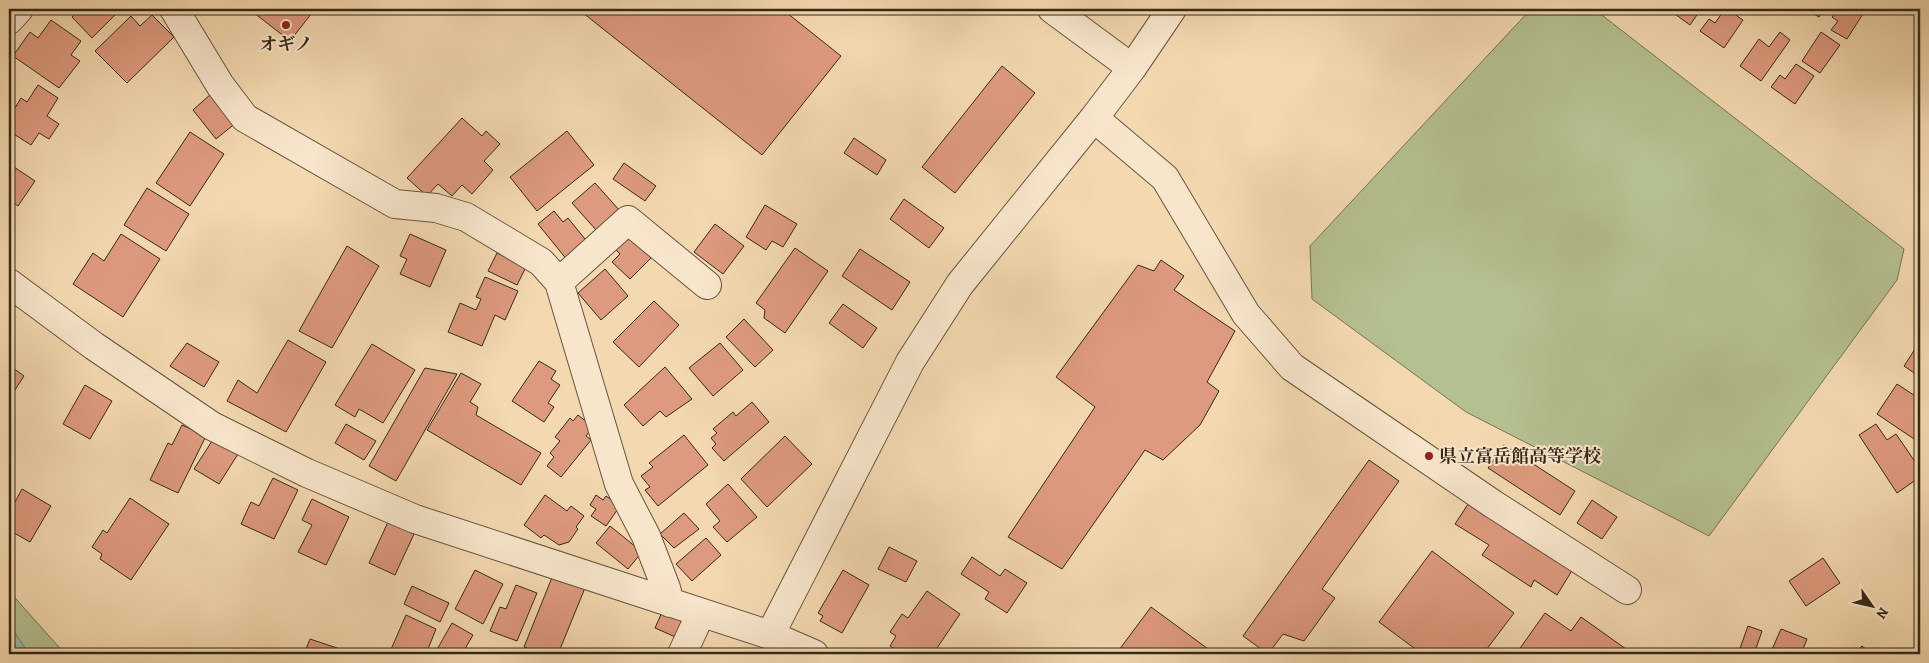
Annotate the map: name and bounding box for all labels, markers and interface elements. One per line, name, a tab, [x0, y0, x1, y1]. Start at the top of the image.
marker: オギノ	[280, 19, 292, 31]
place label: オギノ	[259, 32, 313, 56]
place label: 県立富岳館高等学校	[1439, 444, 1601, 468]
marker: 県立富岳館高等学校	[1423, 450, 1435, 462]
north arrow	[1846, 580, 1896, 630]
text: N	[1872, 603, 1893, 623]

